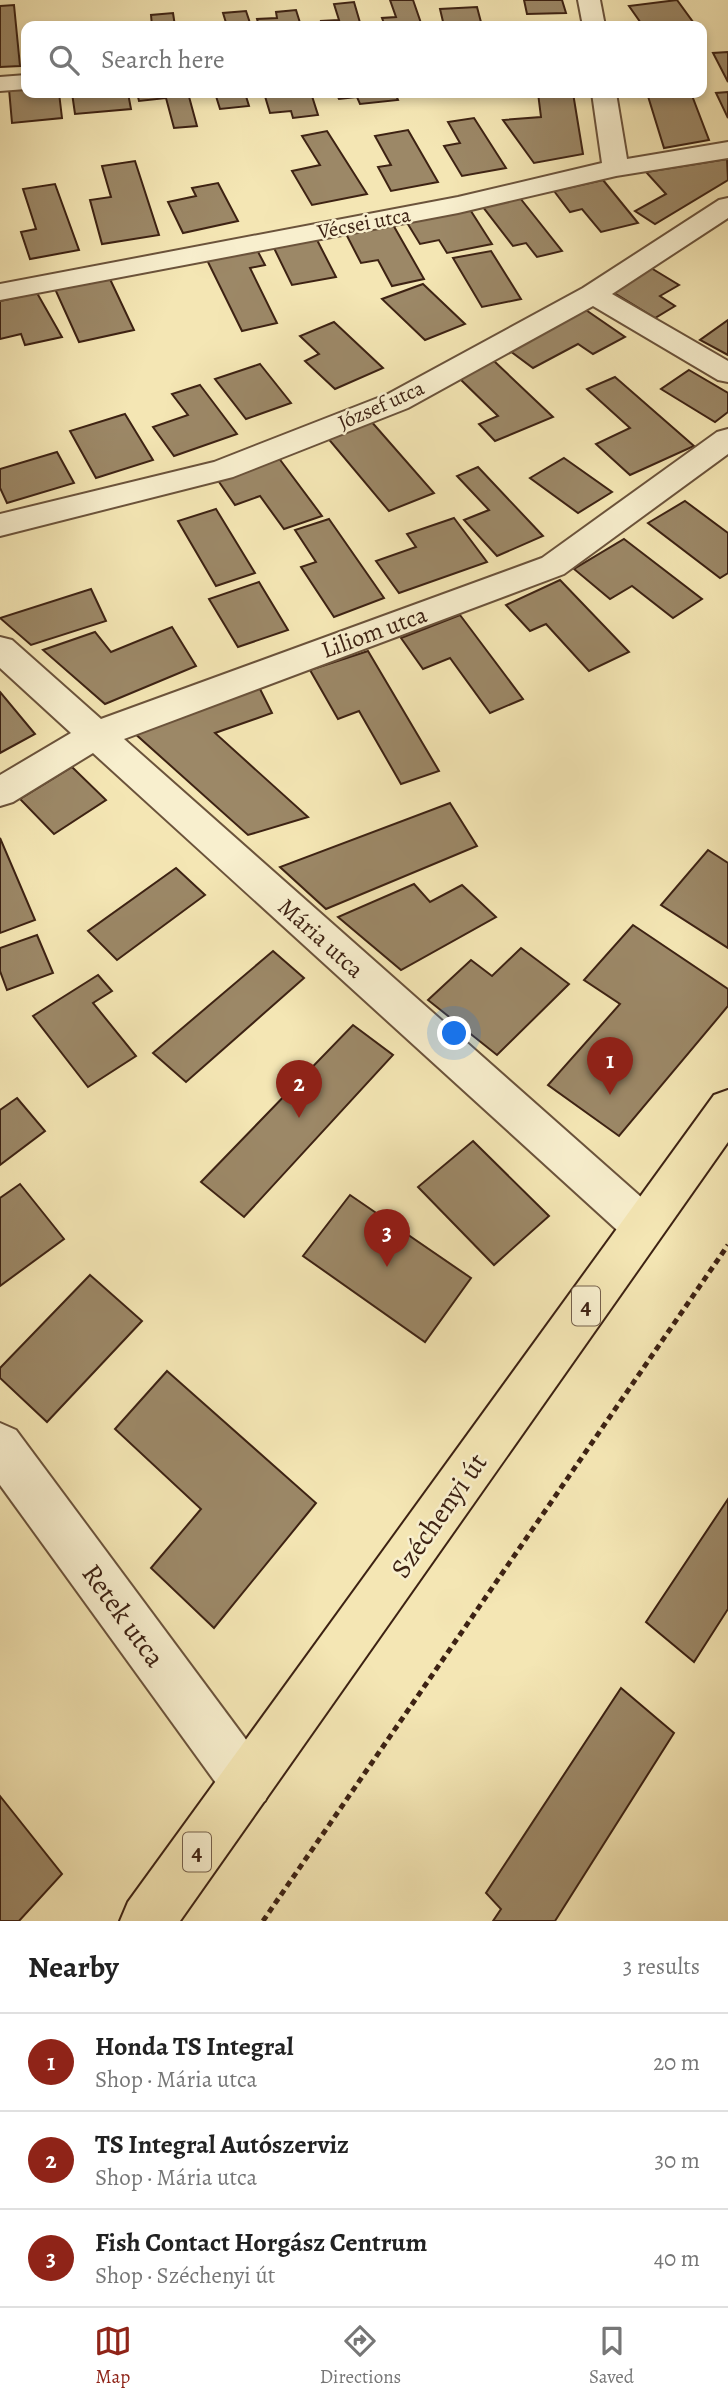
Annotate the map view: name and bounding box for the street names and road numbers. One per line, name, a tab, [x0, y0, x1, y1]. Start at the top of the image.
street label: Vécsei utca	[314, 200, 413, 246]
street label: József utca	[333, 373, 429, 436]
street label: Liliom utca	[317, 598, 432, 666]
street label: Mária utca	[271, 891, 371, 986]
road number: 4	[572, 1287, 600, 1326]
street label: Széchenyi út	[382, 1445, 496, 1586]
street label: Retek utca	[73, 1556, 174, 1675]
road number: 4	[183, 1832, 211, 1871]

